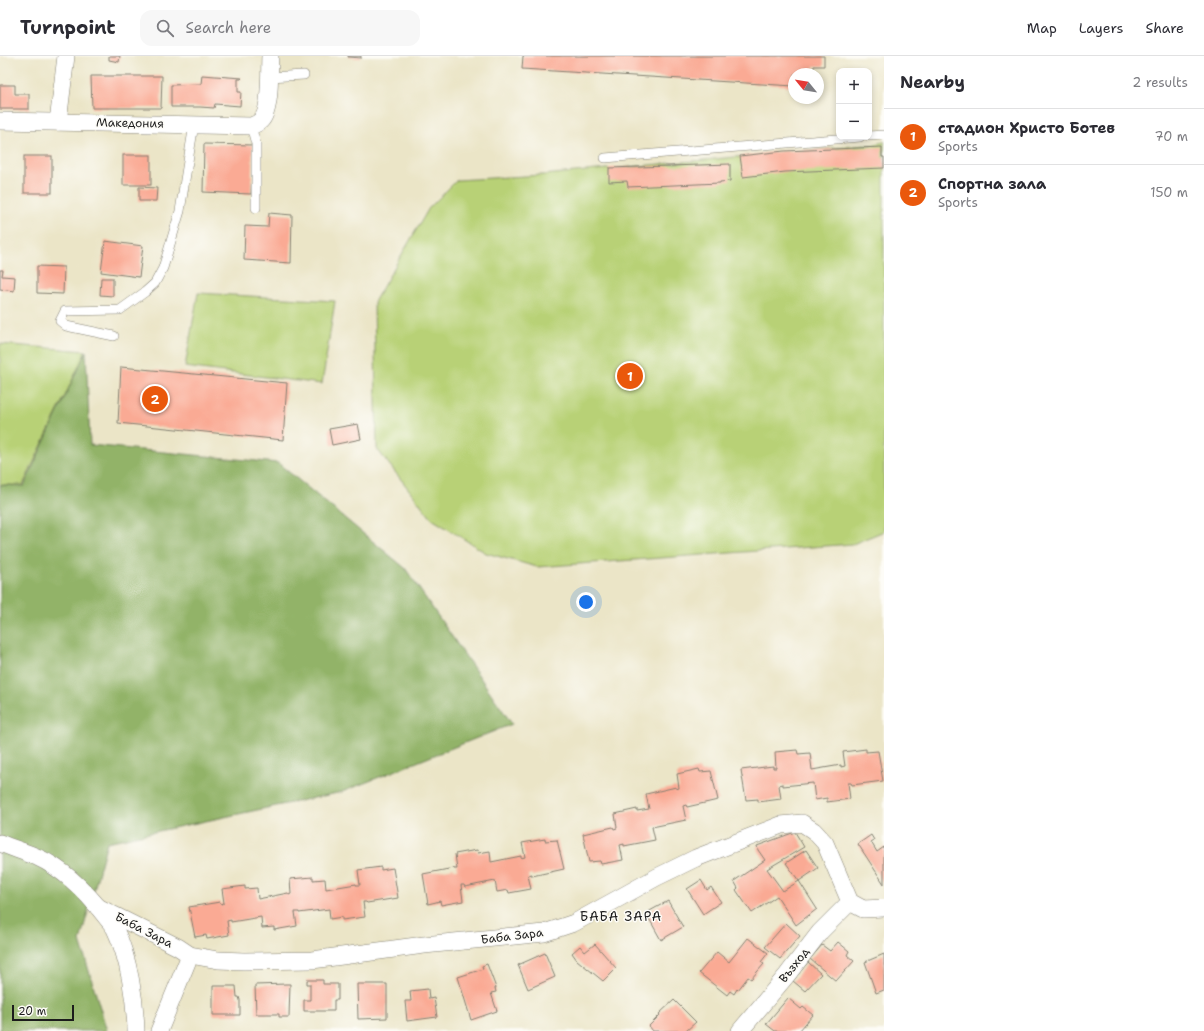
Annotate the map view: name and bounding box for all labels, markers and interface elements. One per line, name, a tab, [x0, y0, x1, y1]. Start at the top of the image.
search box	[140, 10, 420, 46]
text: Turnpoint	[20, 15, 116, 40]
icon: search	[154, 17, 176, 39]
text: Search here	[186, 18, 271, 38]
text: Map	[1027, 19, 1057, 37]
text: Layers	[1079, 19, 1123, 37]
text: Share	[1145, 19, 1184, 37]
north arrow	[788, 68, 824, 104]
map controls	[836, 68, 872, 140]
button: +	[836, 68, 872, 104]
text: Nearby	[900, 71, 965, 93]
text: 2 results	[1132, 74, 1188, 91]
button: −	[836, 104, 872, 140]
street label: Македония	[96, 114, 164, 132]
text: стадион Христо Ботев	[938, 118, 1115, 138]
text: 1	[910, 128, 916, 145]
text: 70 m	[1154, 128, 1188, 145]
text: Sports	[938, 138, 978, 155]
text: Спортна зала	[938, 174, 1046, 194]
text: 2	[908, 184, 918, 201]
text: 150 m	[1150, 184, 1188, 201]
text: Sports	[938, 194, 978, 211]
pin: 1	[617, 361, 643, 391]
pin: 2	[142, 384, 168, 414]
your location	[576, 592, 596, 612]
district label: БАБА ЗАРА	[580, 908, 662, 925]
street label: Баба Зара	[112, 909, 176, 952]
street label: Баба Зара	[480, 924, 545, 948]
street label: Възход	[775, 944, 813, 986]
scale bar	[12, 1003, 74, 1022]
text: 20 m	[18, 1004, 46, 1019]

